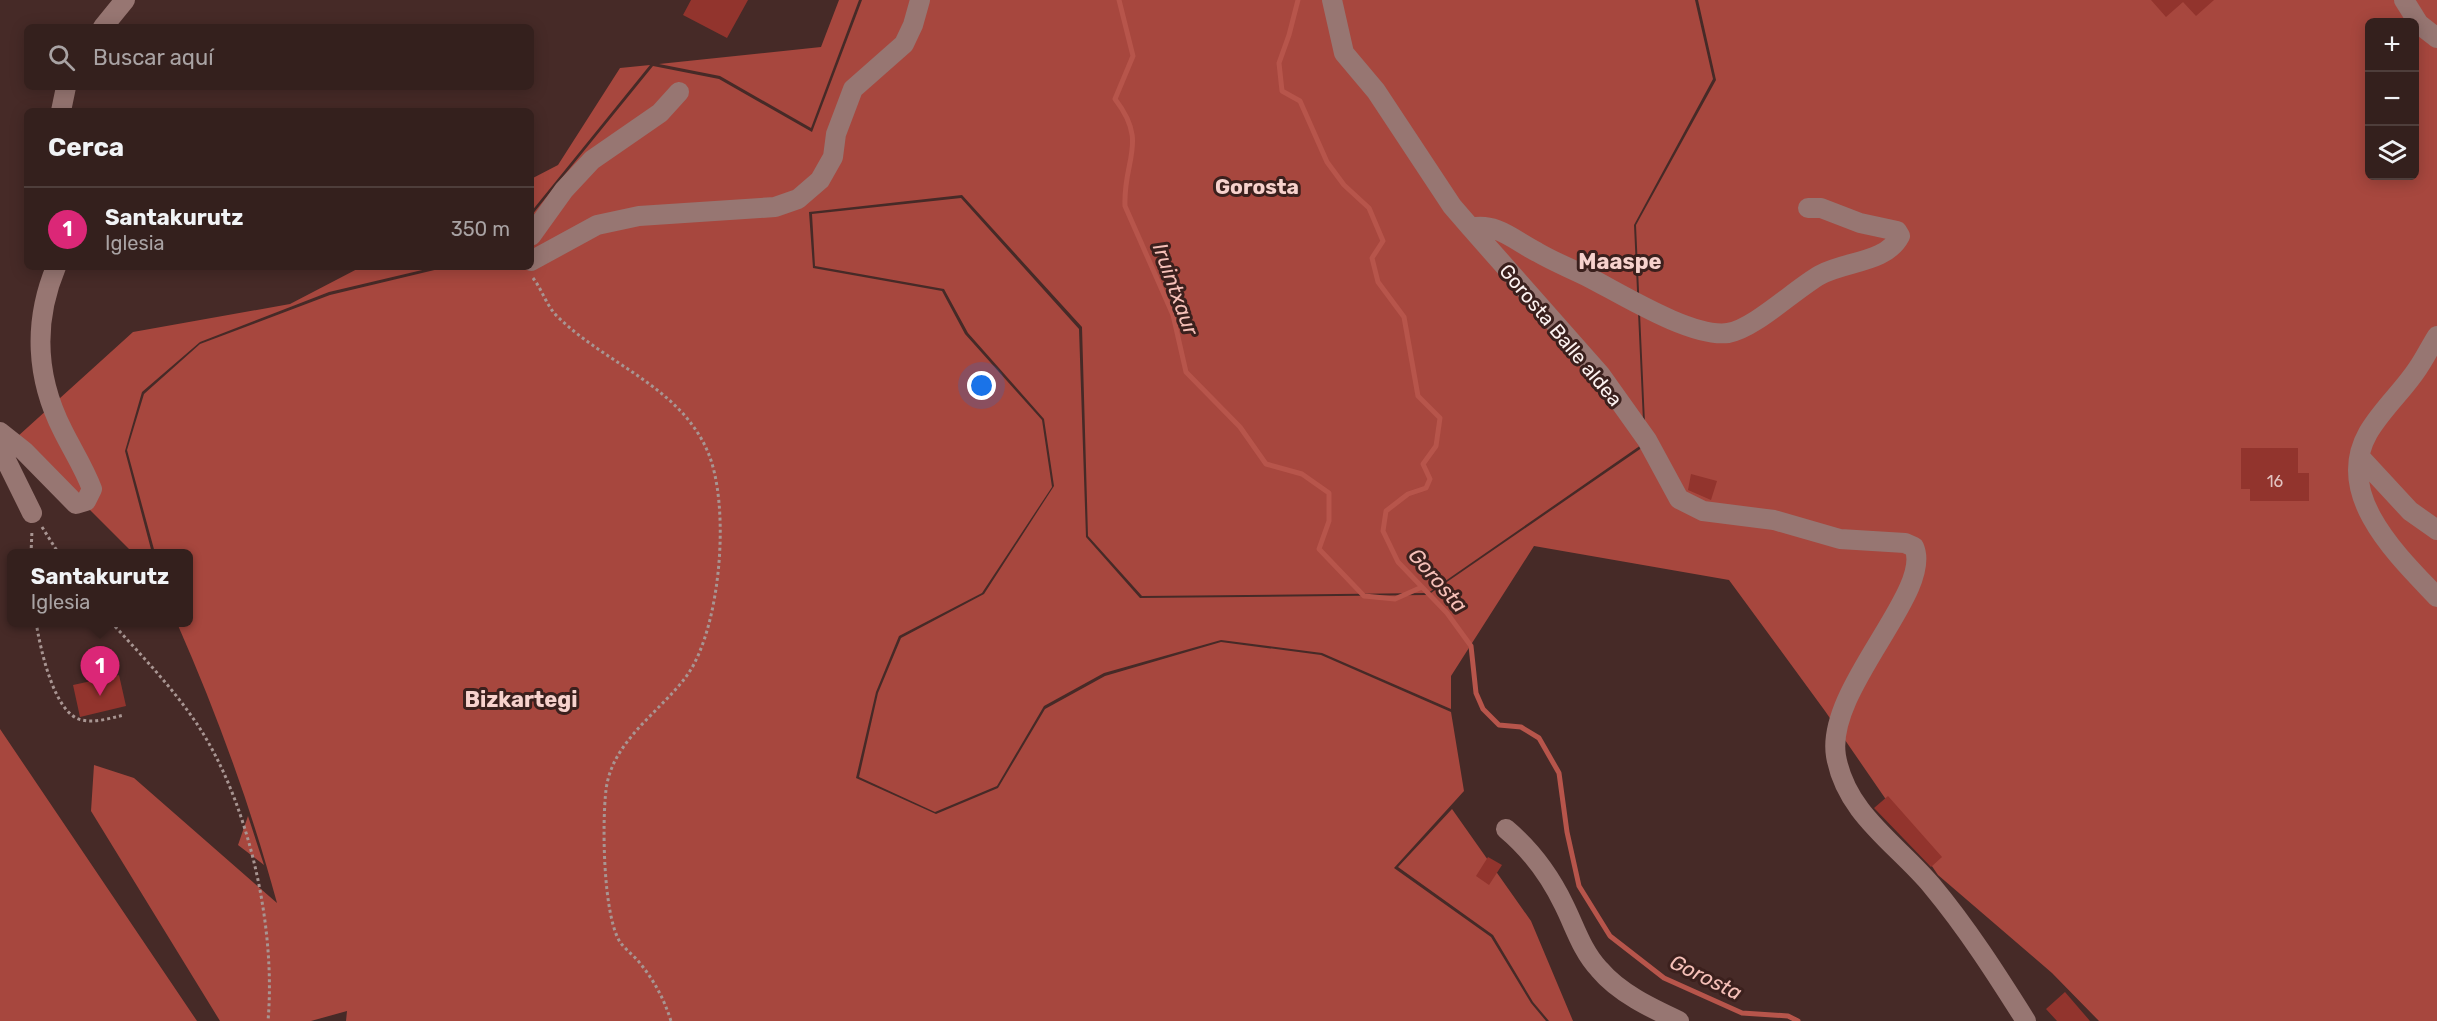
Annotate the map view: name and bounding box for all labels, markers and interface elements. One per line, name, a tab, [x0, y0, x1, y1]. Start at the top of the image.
map controls	[2365, 18, 2419, 180]
button: +	[2365, 18, 2419, 72]
search box	[24, 24, 534, 90]
icon: search	[45, 41, 78, 74]
text: Buscar aquí	[93, 44, 214, 71]
button: −	[2365, 72, 2419, 126]
button: layers	[2365, 126, 2419, 180]
text: Cerca	[48, 132, 124, 163]
district label: Gorosta	[1215, 174, 1299, 199]
text: Santakurutz	[105, 204, 243, 231]
text: 1	[63, 217, 72, 241]
text: 350 m	[451, 217, 510, 241]
text: Iglesia	[105, 231, 165, 255]
water label: Iruintxaur	[1148, 239, 1205, 339]
district label: Maaspe	[1578, 248, 1662, 275]
street label: Gorosta Balle aldea	[1495, 259, 1627, 411]
your location	[967, 371, 996, 400]
house number: 16	[2267, 472, 2284, 491]
water label: Gorosta	[1403, 543, 1473, 617]
popup	[7, 549, 193, 627]
text: Santakurutz	[31, 563, 169, 590]
text: Iglesia	[31, 590, 90, 614]
pin: 1	[80, 646, 120, 696]
district label: Bizkartegi	[464, 686, 578, 713]
water label: Gorosta	[1666, 949, 1746, 1005]

